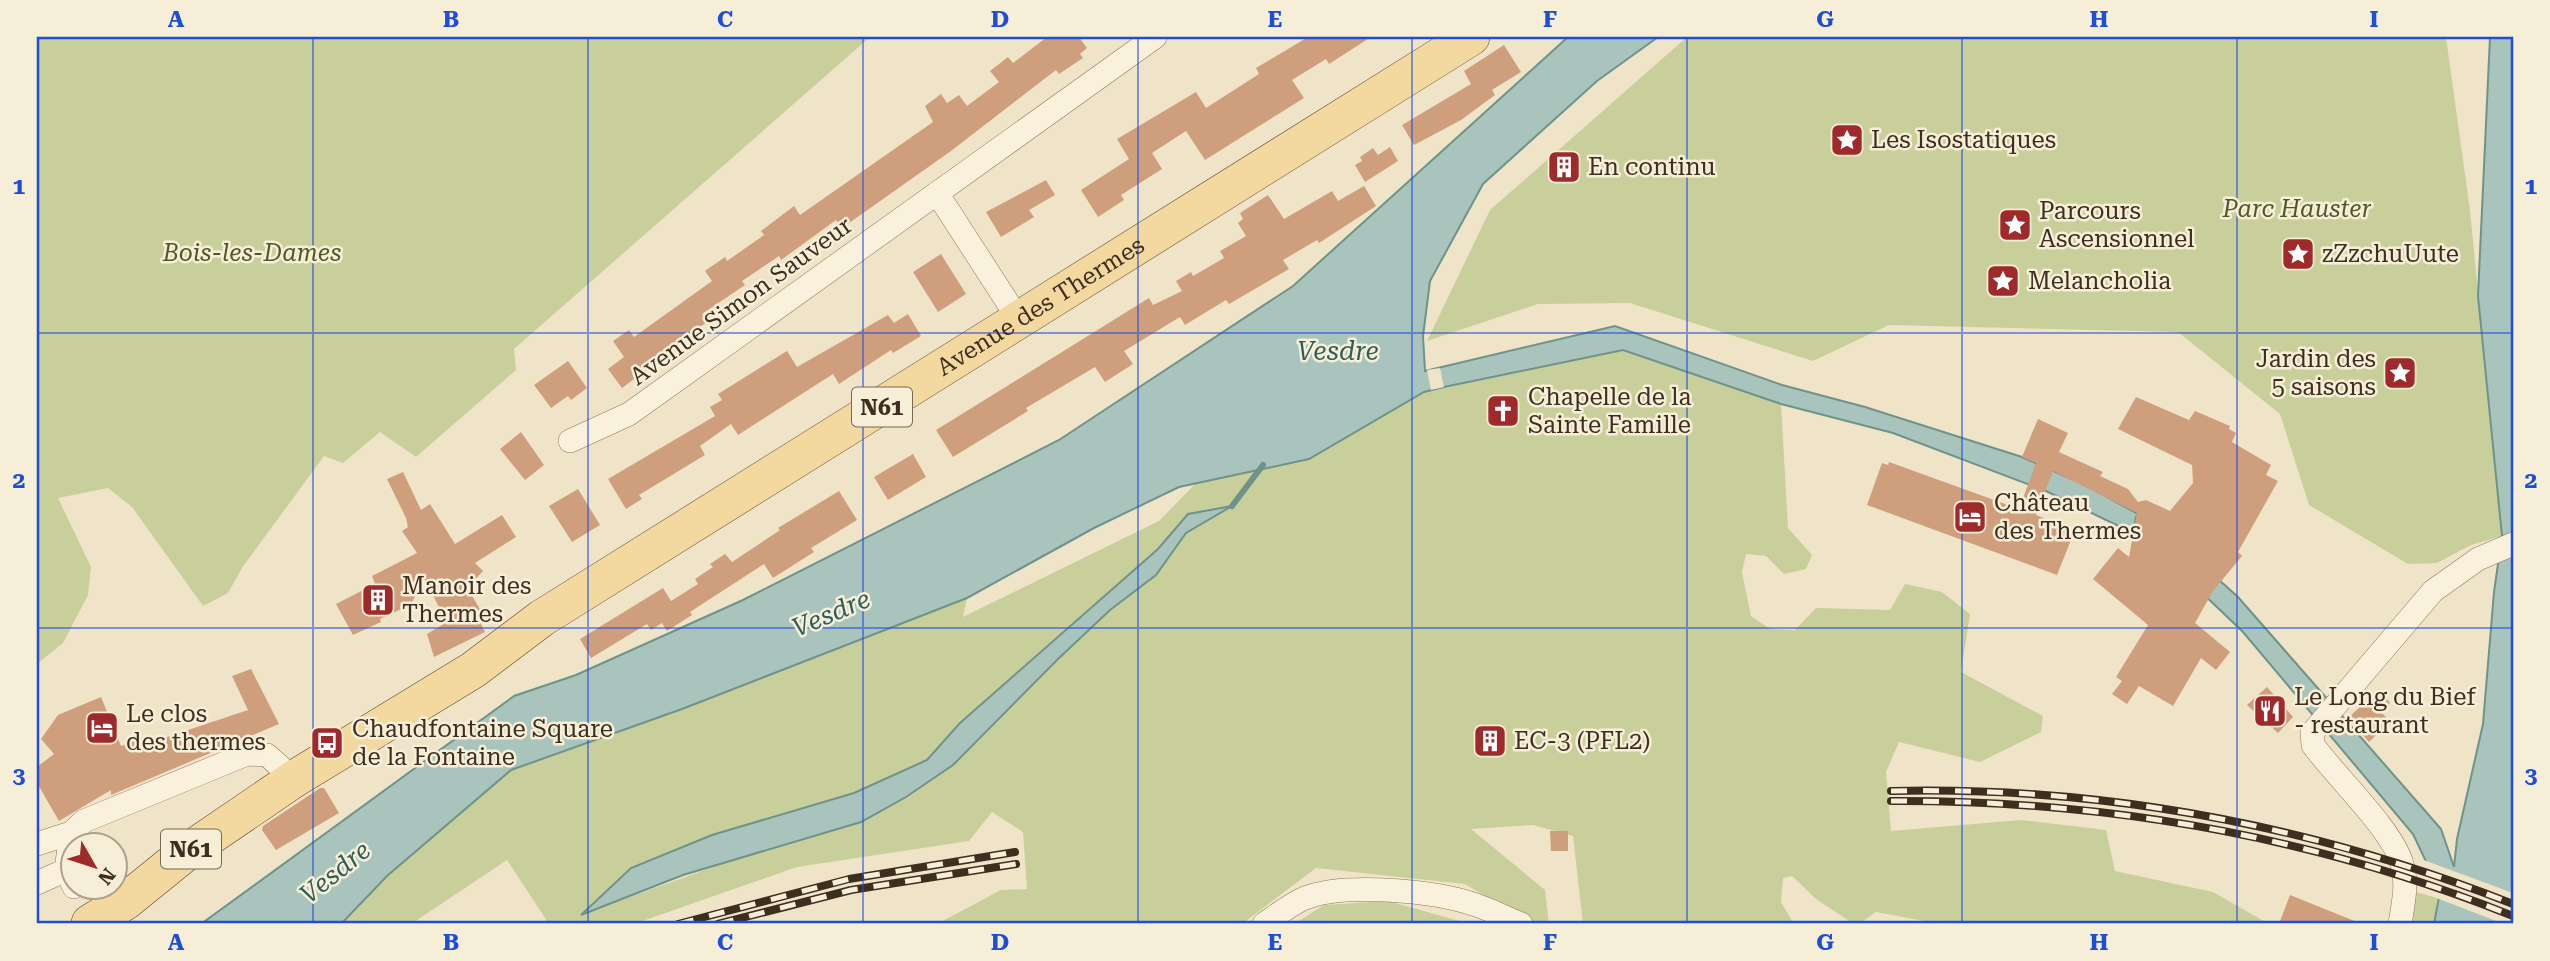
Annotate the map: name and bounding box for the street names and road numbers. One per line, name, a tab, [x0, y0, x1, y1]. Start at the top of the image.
street label: Avenue Simon Sauveur	[625, 211, 857, 391]
street label: Avenue des Thermes	[932, 231, 1149, 382]
road number: N61	[852, 388, 912, 426]
road number: N61	[161, 830, 221, 869]

